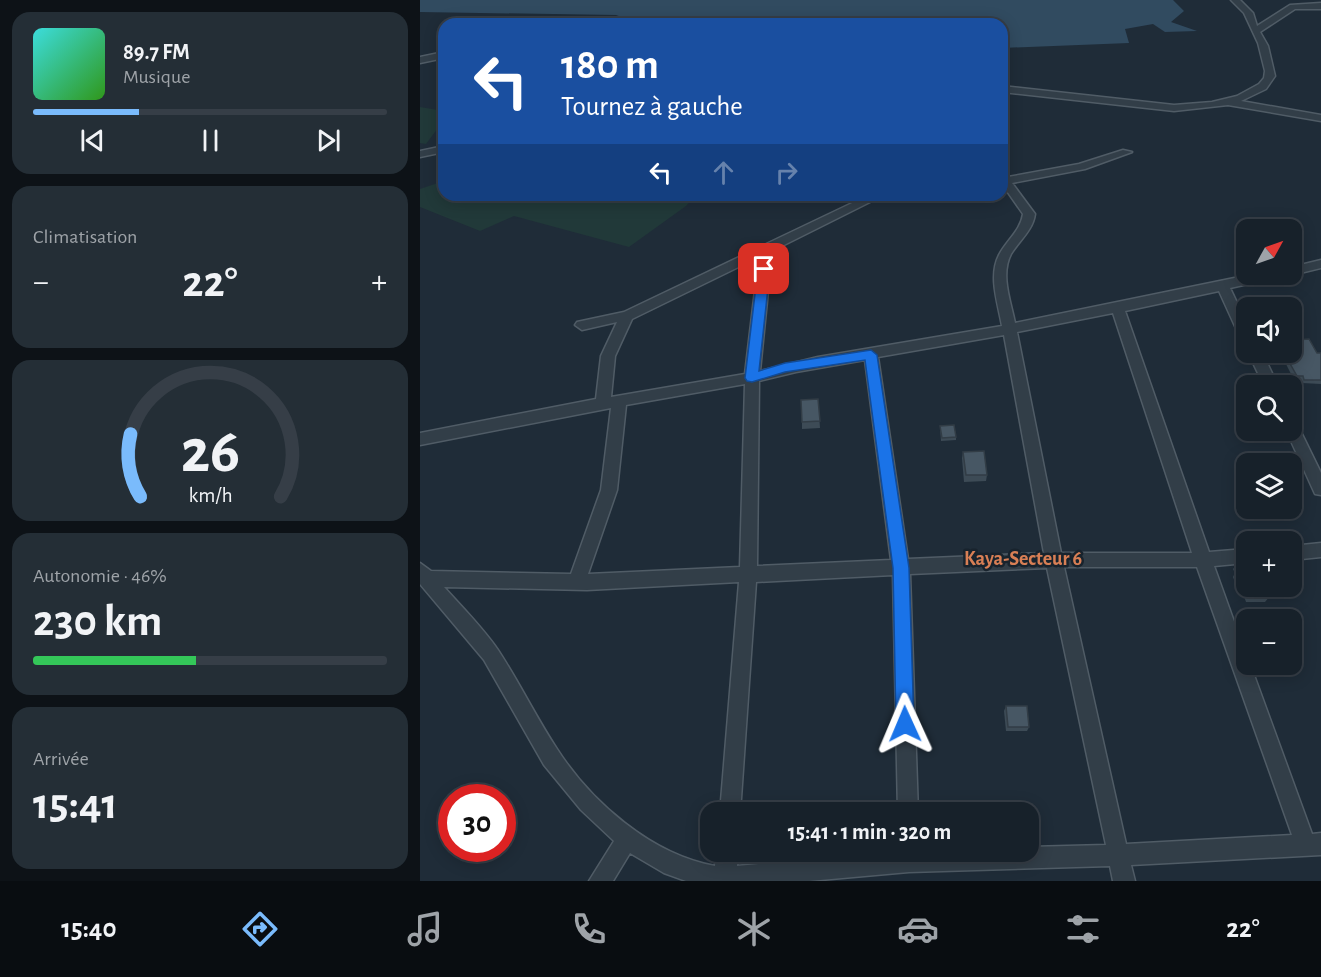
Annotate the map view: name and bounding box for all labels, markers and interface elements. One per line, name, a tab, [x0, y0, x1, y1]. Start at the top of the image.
text: 89.7 FM	[123, 41, 190, 63]
icon: left	[462, 42, 540, 120]
text: 180 m	[561, 44, 659, 86]
text: Musique	[123, 67, 190, 87]
text: Tournez à gauche	[561, 93, 743, 120]
icon: previous	[76, 124, 109, 157]
icon: pause	[194, 124, 227, 157]
icon: next	[312, 124, 345, 157]
icon: left	[644, 156, 677, 189]
icon: ahead	[707, 156, 740, 189]
icon: right	[770, 156, 803, 189]
north arrow	[1236, 219, 1302, 285]
map controls	[1236, 219, 1302, 675]
text: Climatisation	[33, 227, 137, 247]
pin	[738, 243, 789, 294]
icon: arrive	[747, 252, 780, 285]
text: 22°	[182, 260, 238, 305]
text: −	[33, 266, 49, 299]
text: +	[371, 266, 387, 299]
button: sound	[1236, 297, 1302, 363]
button: search	[1236, 375, 1302, 441]
text: 26	[180, 422, 240, 484]
button: layers	[1236, 453, 1302, 519]
text: km/h	[188, 486, 232, 507]
button: +	[1236, 531, 1302, 597]
district label: Kaya-Secteur 6	[964, 549, 1082, 569]
text: Autonomie · 46%	[33, 566, 167, 586]
text: 230 km	[33, 599, 162, 644]
button: −	[1236, 609, 1302, 675]
position arrow	[873, 692, 937, 756]
text: Arrivée	[33, 749, 89, 769]
text: 15:41	[33, 782, 118, 827]
speed limit sign: 30	[438, 784, 516, 862]
text: 15:41 · 1 min · 320 m	[788, 821, 951, 843]
icon: directions	[239, 908, 281, 950]
icon: music	[404, 908, 446, 950]
icon: phone	[568, 908, 610, 950]
icon: climate	[733, 908, 775, 950]
icon: car	[897, 908, 939, 950]
icon: filters	[1062, 908, 1104, 950]
text: 15:40	[61, 915, 116, 942]
text: 22°	[1226, 915, 1260, 942]

